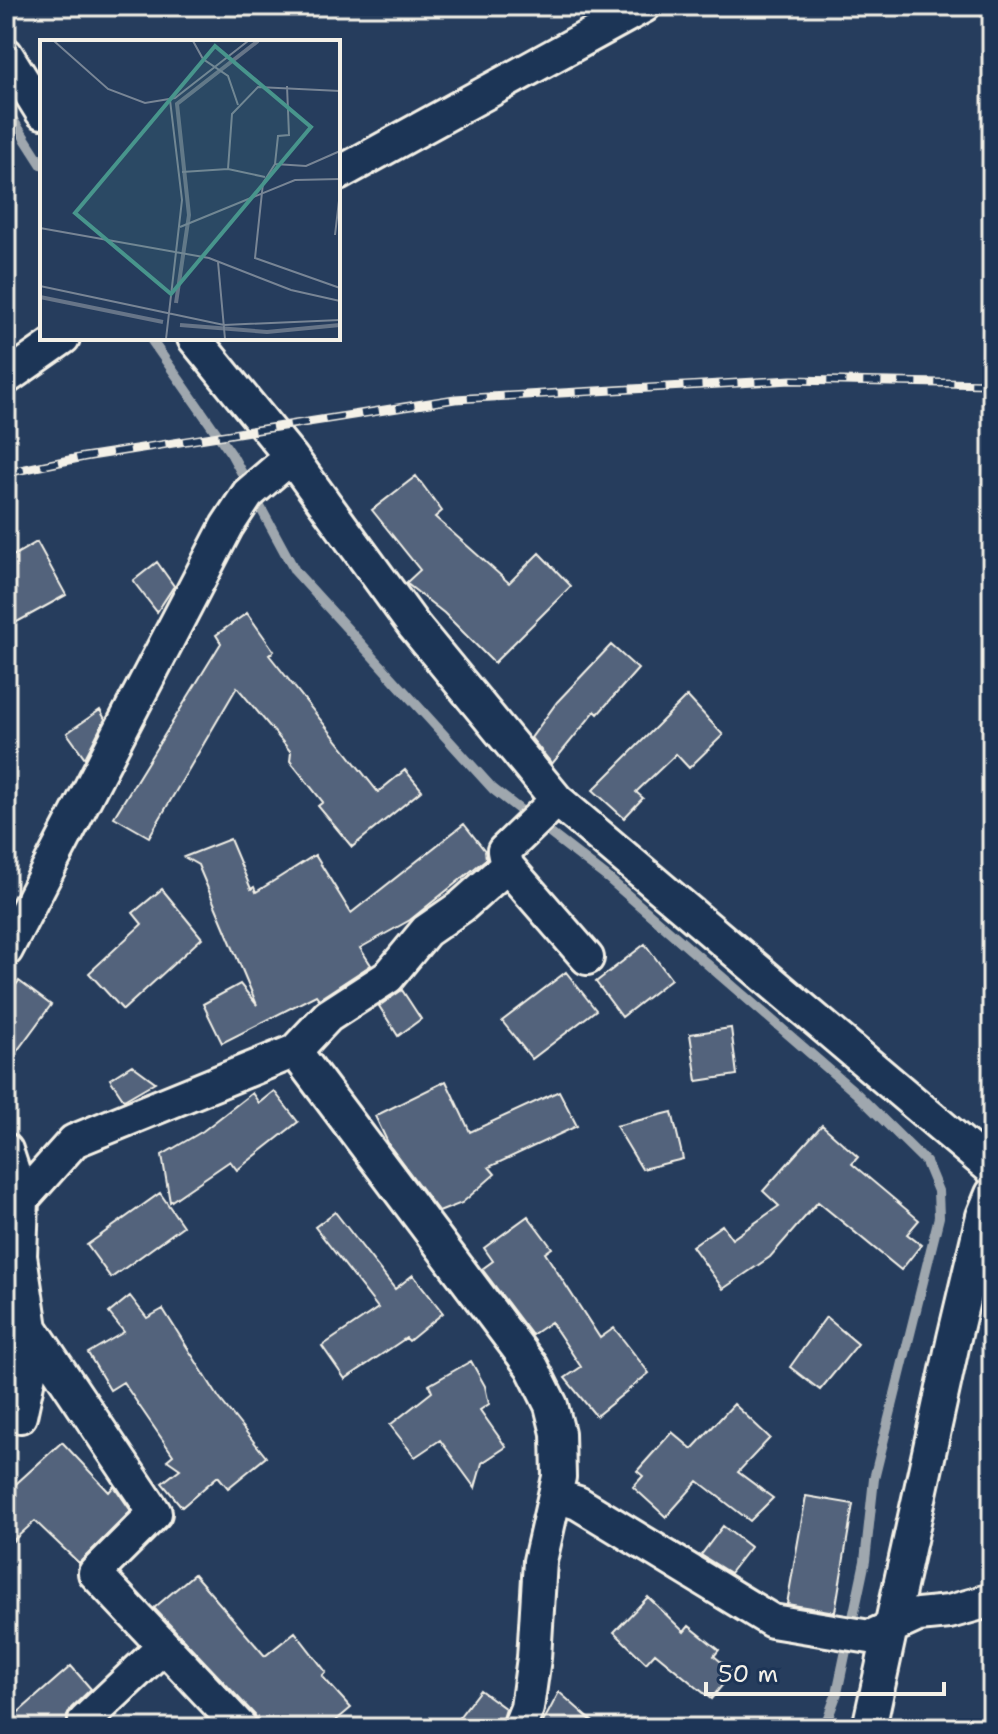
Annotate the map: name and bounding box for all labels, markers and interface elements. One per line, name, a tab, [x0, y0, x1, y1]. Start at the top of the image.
inset map	[40, 40, 340, 340]
scale bar	[706, 1646, 944, 1696]
text: 50 m	[718, 1658, 778, 1690]

